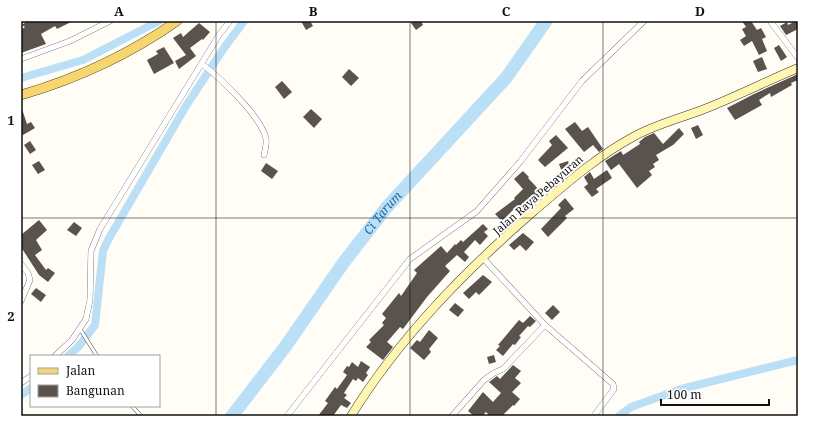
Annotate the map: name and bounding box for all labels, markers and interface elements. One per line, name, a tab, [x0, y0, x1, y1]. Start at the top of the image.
text: A	[114, 2, 124, 20]
text: B	[309, 2, 318, 20]
text: C	[502, 2, 511, 20]
text: D	[695, 2, 705, 20]
text: 1	[7, 111, 15, 129]
street label: Jalan Raya Pebayuran	[489, 151, 586, 239]
water label: Ci Tarum	[359, 187, 406, 238]
text: 2	[7, 307, 15, 325]
legend	[30, 355, 160, 407]
text: Jalan	[65, 362, 96, 379]
scale bar	[661, 381, 769, 407]
text: Bangunan	[66, 382, 125, 399]
text: 100 m	[667, 386, 702, 403]

